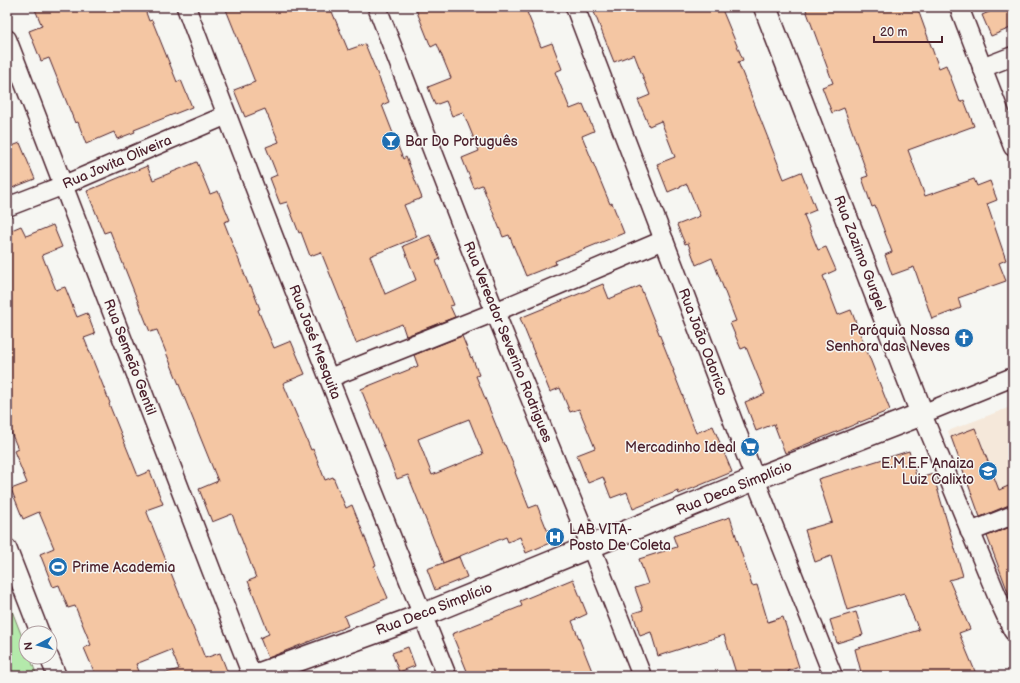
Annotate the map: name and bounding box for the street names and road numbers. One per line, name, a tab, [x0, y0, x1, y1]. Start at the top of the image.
street label: Rua Jovita Oliveira	[60, 131, 174, 193]
street label: Rua Zozimo Gurgel	[830, 193, 890, 313]
street label: Rua Vereador Severino Rodrigues	[460, 239, 556, 445]
street label: Rua José Mesquita	[285, 282, 345, 402]
street label: Rua João Odorico	[675, 286, 731, 398]
street label: Rua Semeão Gentil	[100, 297, 160, 417]
street label: Rua Deca Simplício	[674, 457, 794, 519]
street label: Rua Deca Simplício	[373, 579, 495, 639]

